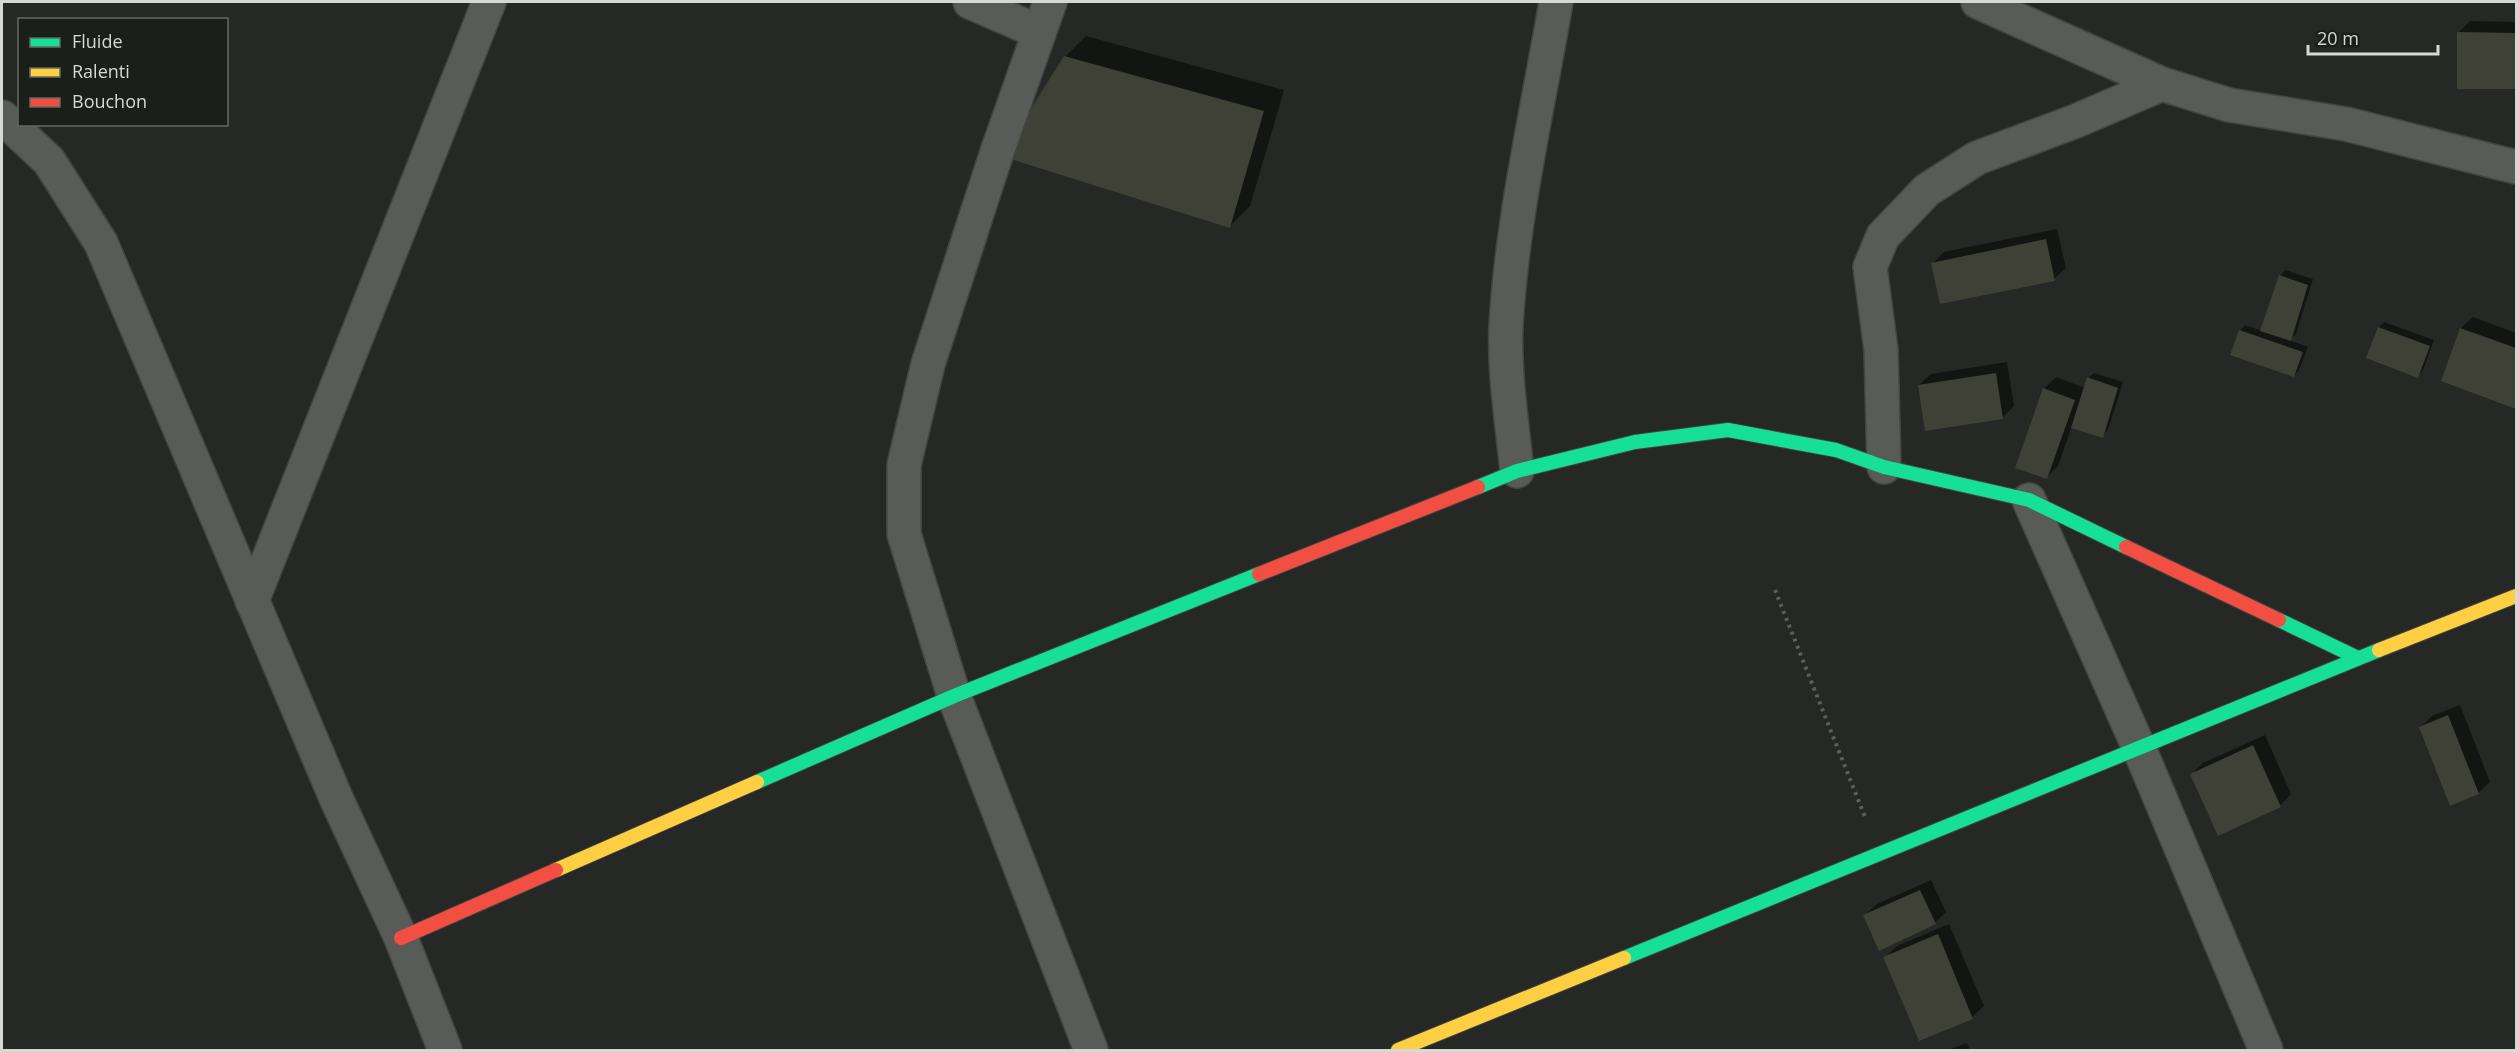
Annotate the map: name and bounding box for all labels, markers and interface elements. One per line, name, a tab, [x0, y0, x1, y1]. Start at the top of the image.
legend	[18, 18, 228, 126]
scale bar	[2308, 18, 2438, 56]
text: 20 m	[2317, 26, 2359, 50]
text: Fluide	[72, 29, 123, 53]
text: Ralenti	[72, 59, 130, 83]
text: Bouchon	[72, 89, 147, 113]

